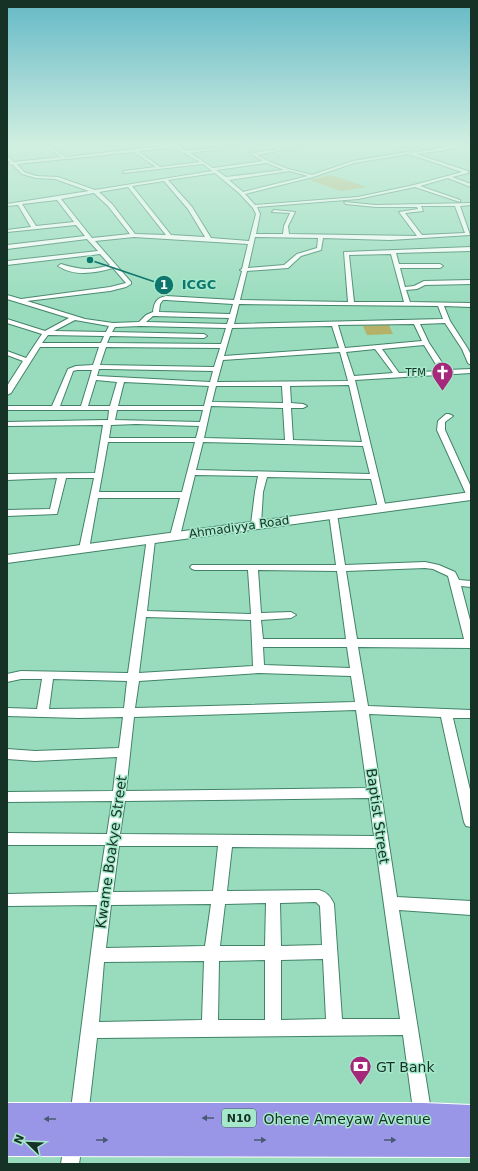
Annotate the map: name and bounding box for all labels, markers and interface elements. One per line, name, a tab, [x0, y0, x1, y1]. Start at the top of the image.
callout: ICGC	[154, 272, 224, 297]
text: ICGC	[182, 277, 216, 292]
text: 1	[160, 278, 168, 292]
church icon: TFM	[429, 359, 455, 392]
place label: TFM	[405, 367, 426, 378]
street label: Ahmadiyya Road	[188, 513, 290, 541]
street label: Baptist Street	[363, 767, 393, 865]
street label: Kwame Boakye Street	[92, 774, 130, 929]
bank icon: GT Bank	[347, 1054, 373, 1087]
place label: GT Bank	[376, 1059, 435, 1075]
road number: N10	[222, 1109, 256, 1127]
street label: Ohene Ameyaw Avenue	[263, 1111, 431, 1127]
one-way arrow	[201, 1115, 214, 1121]
one-way arrow	[43, 1116, 56, 1122]
north arrow	[8, 1123, 48, 1163]
text: N	[11, 1133, 27, 1146]
one-way arrow	[96, 1137, 109, 1143]
one-way arrow	[254, 1137, 267, 1143]
one-way arrow	[384, 1137, 397, 1143]

